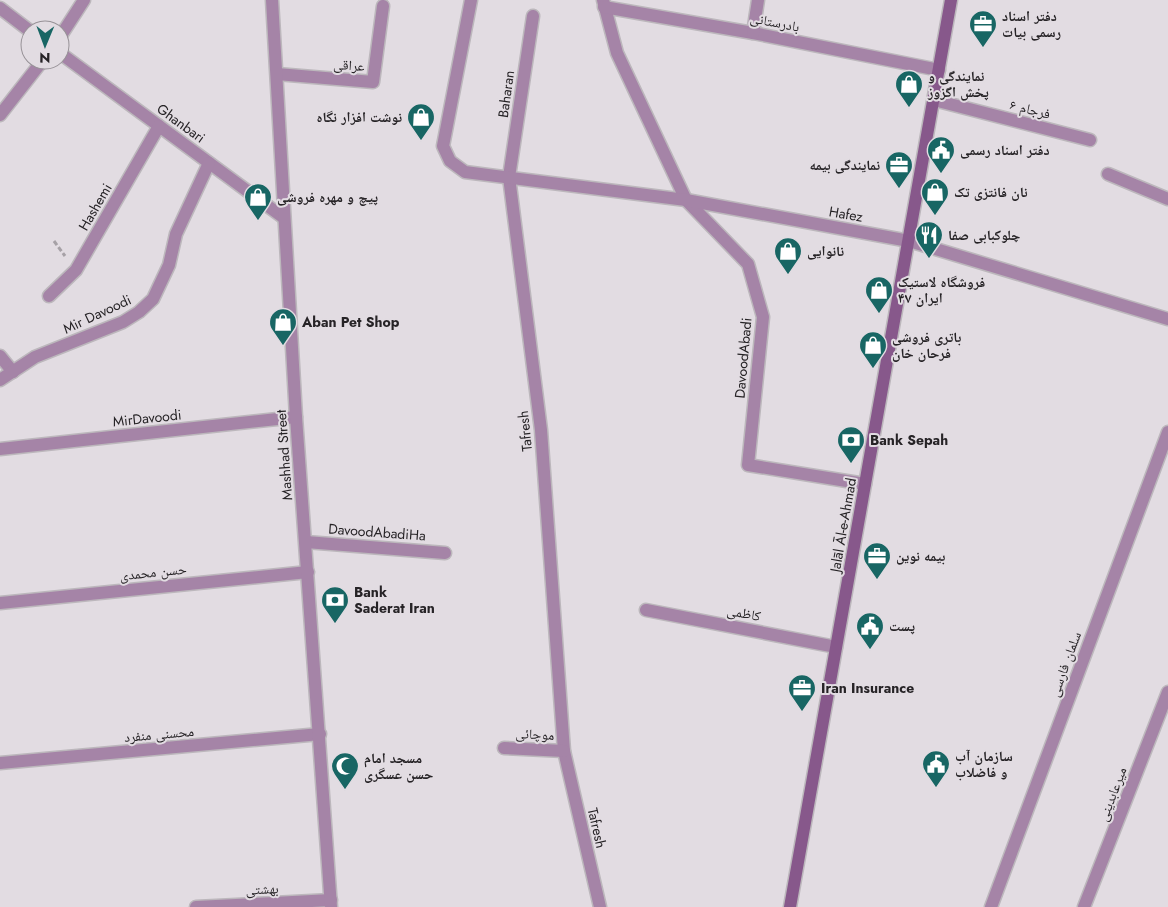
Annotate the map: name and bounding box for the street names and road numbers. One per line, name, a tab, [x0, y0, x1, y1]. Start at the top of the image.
street label: بادرستانی	[749, 7, 802, 37]
street label: عراقی	[333, 54, 365, 76]
street label: Baharan	[493, 69, 519, 119]
street label: فرجام ۶	[1008, 94, 1053, 124]
street label: Ghanbari	[153, 99, 209, 147]
street label: Hashemi	[73, 180, 117, 234]
street label: Hafez	[827, 201, 865, 227]
street label: Mir Davoodi	[60, 290, 134, 338]
street label: DavoodAbadi	[730, 317, 756, 399]
street label: MirDavoodi	[112, 404, 182, 432]
street label: Mashhad Street	[271, 408, 297, 501]
street label: Tafresh	[513, 410, 537, 452]
street label: Jalāl Āl-e-Ahmad	[825, 476, 861, 576]
street label: DavoodAbadiHa	[328, 519, 426, 545]
street label: حسن محمدی	[118, 559, 188, 585]
street label: کاظمی	[725, 600, 763, 626]
street label: سلمان فارسی	[1044, 629, 1086, 699]
street label: محسنی منفرد	[123, 721, 195, 747]
street label: موچائی	[515, 723, 555, 745]
street label: میرعابدینی	[1093, 764, 1131, 824]
street label: Tafresh	[583, 806, 611, 850]
street label: بهشتی	[245, 878, 279, 900]

